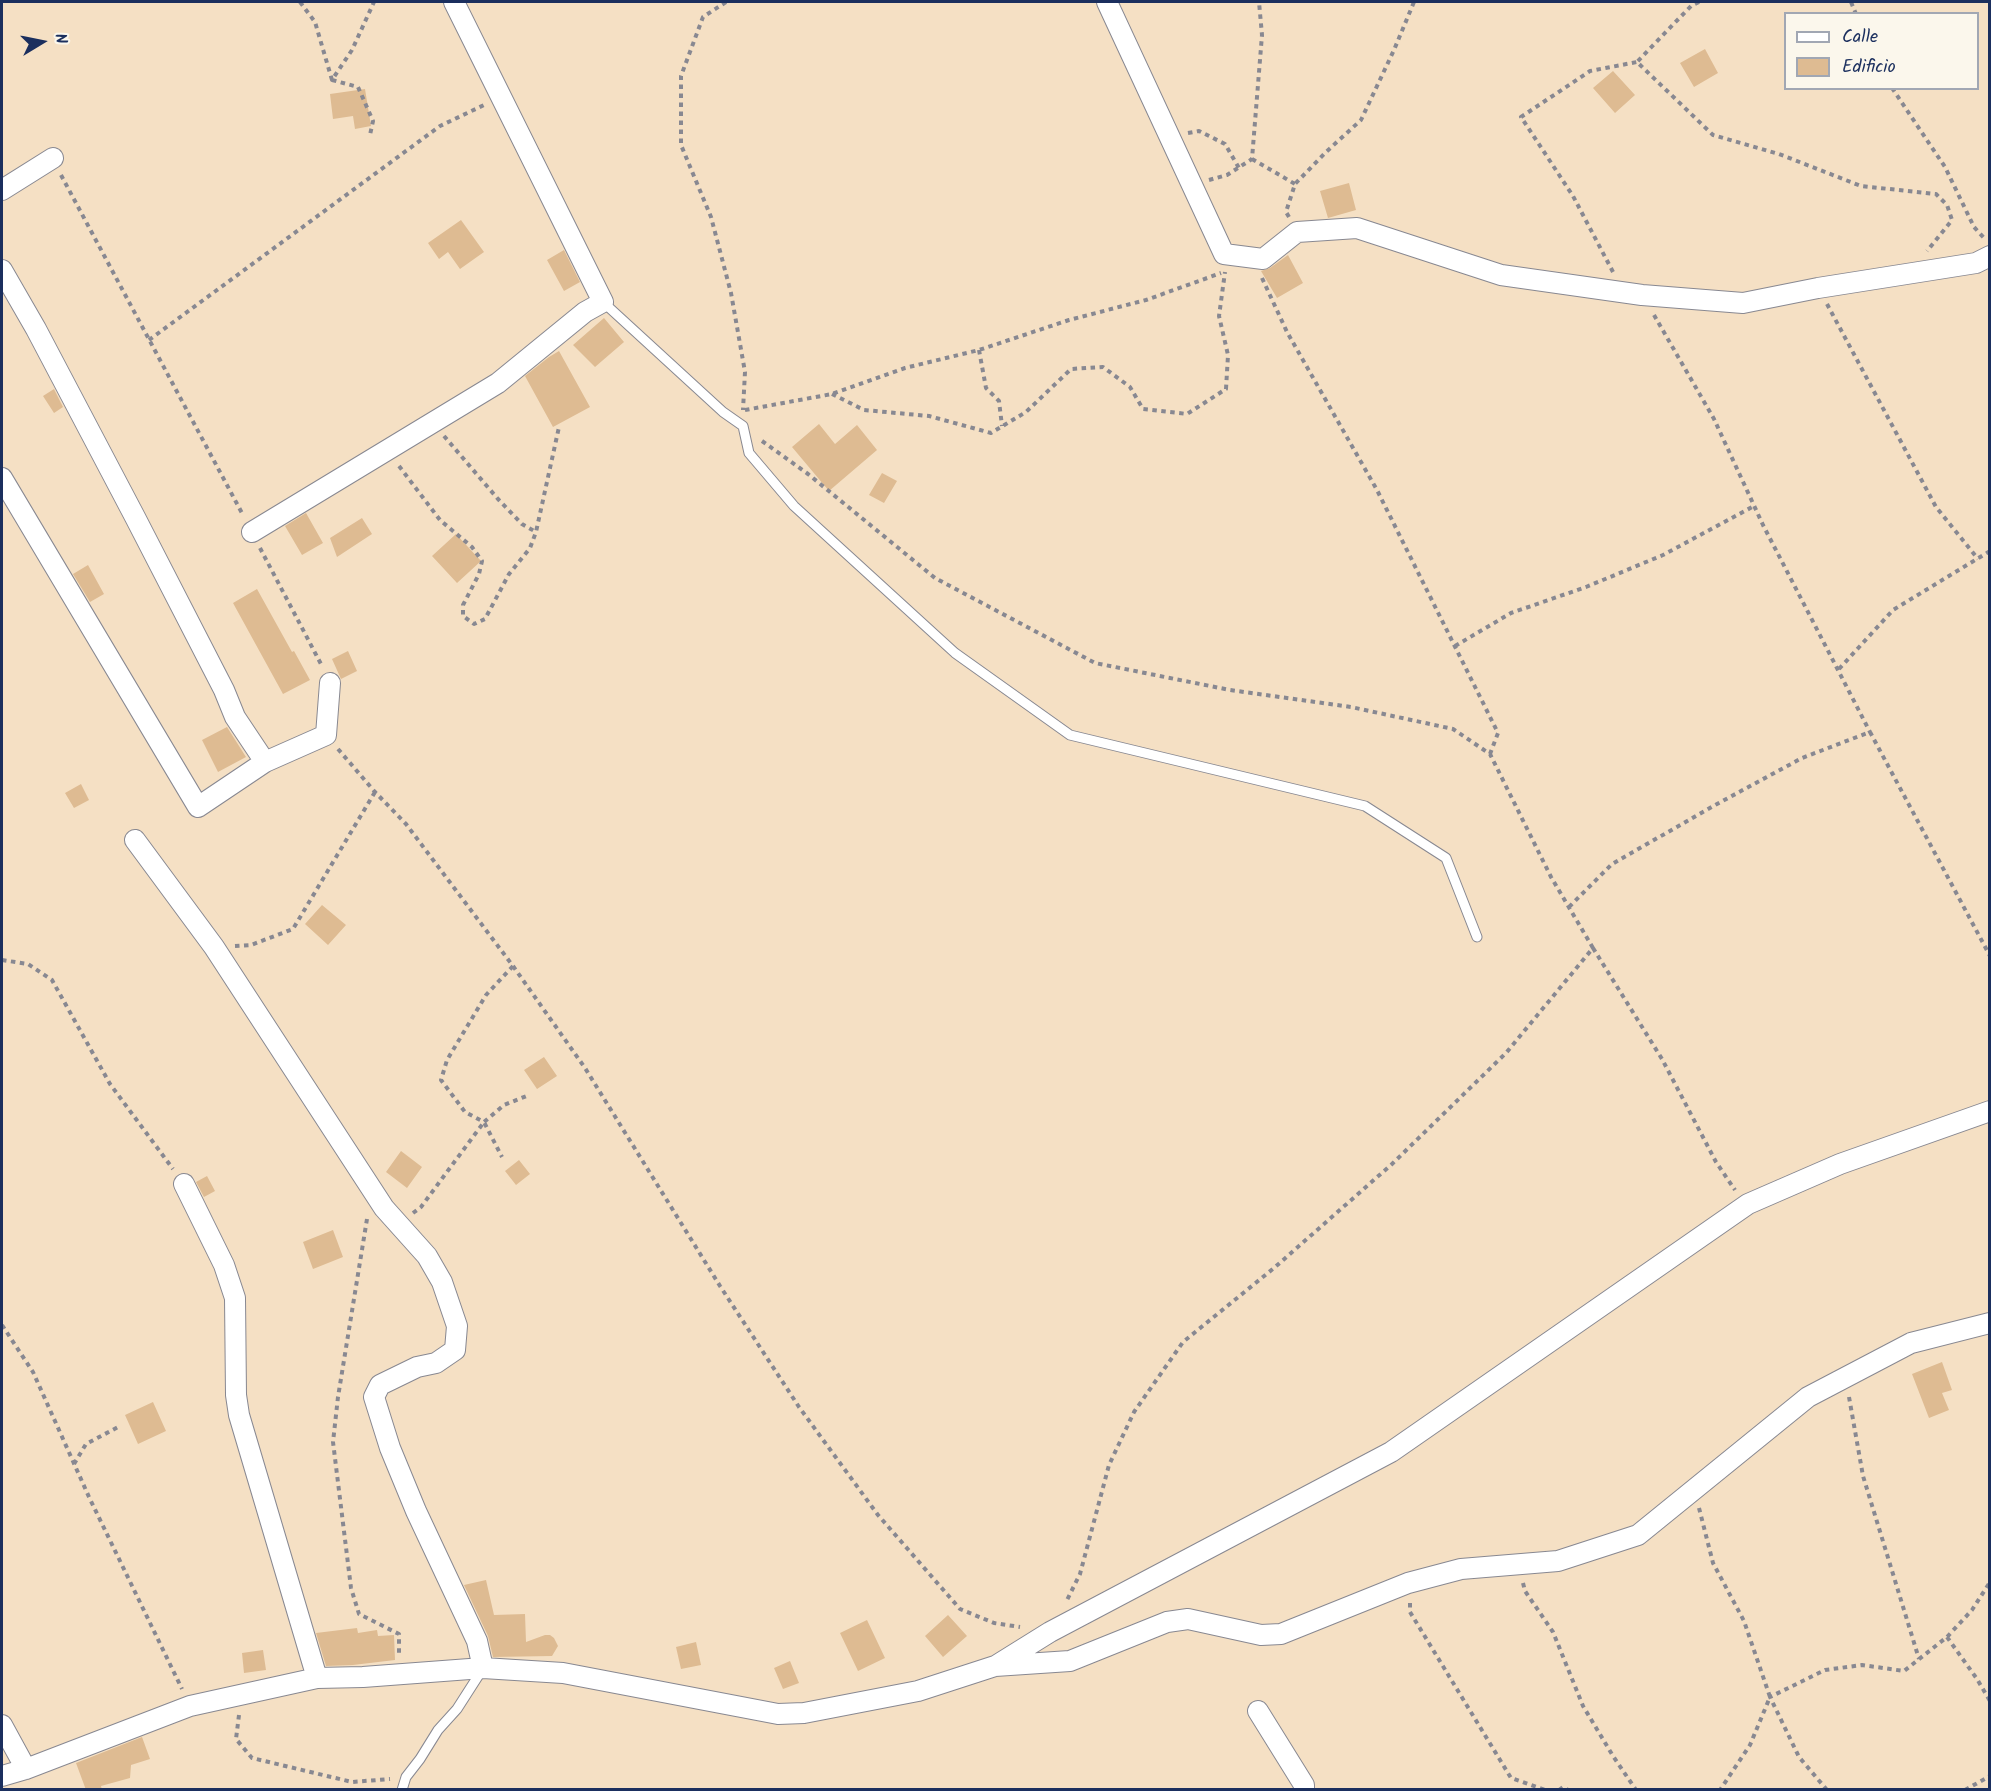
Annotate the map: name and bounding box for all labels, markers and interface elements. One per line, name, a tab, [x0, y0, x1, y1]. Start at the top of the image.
north arrow	[12, 12, 72, 72]
legend	[1784, 12, 1979, 90]
text: Calle	[1842, 23, 1878, 52]
text: N	[47, 32, 73, 46]
text: Edificio	[1842, 53, 1896, 82]

